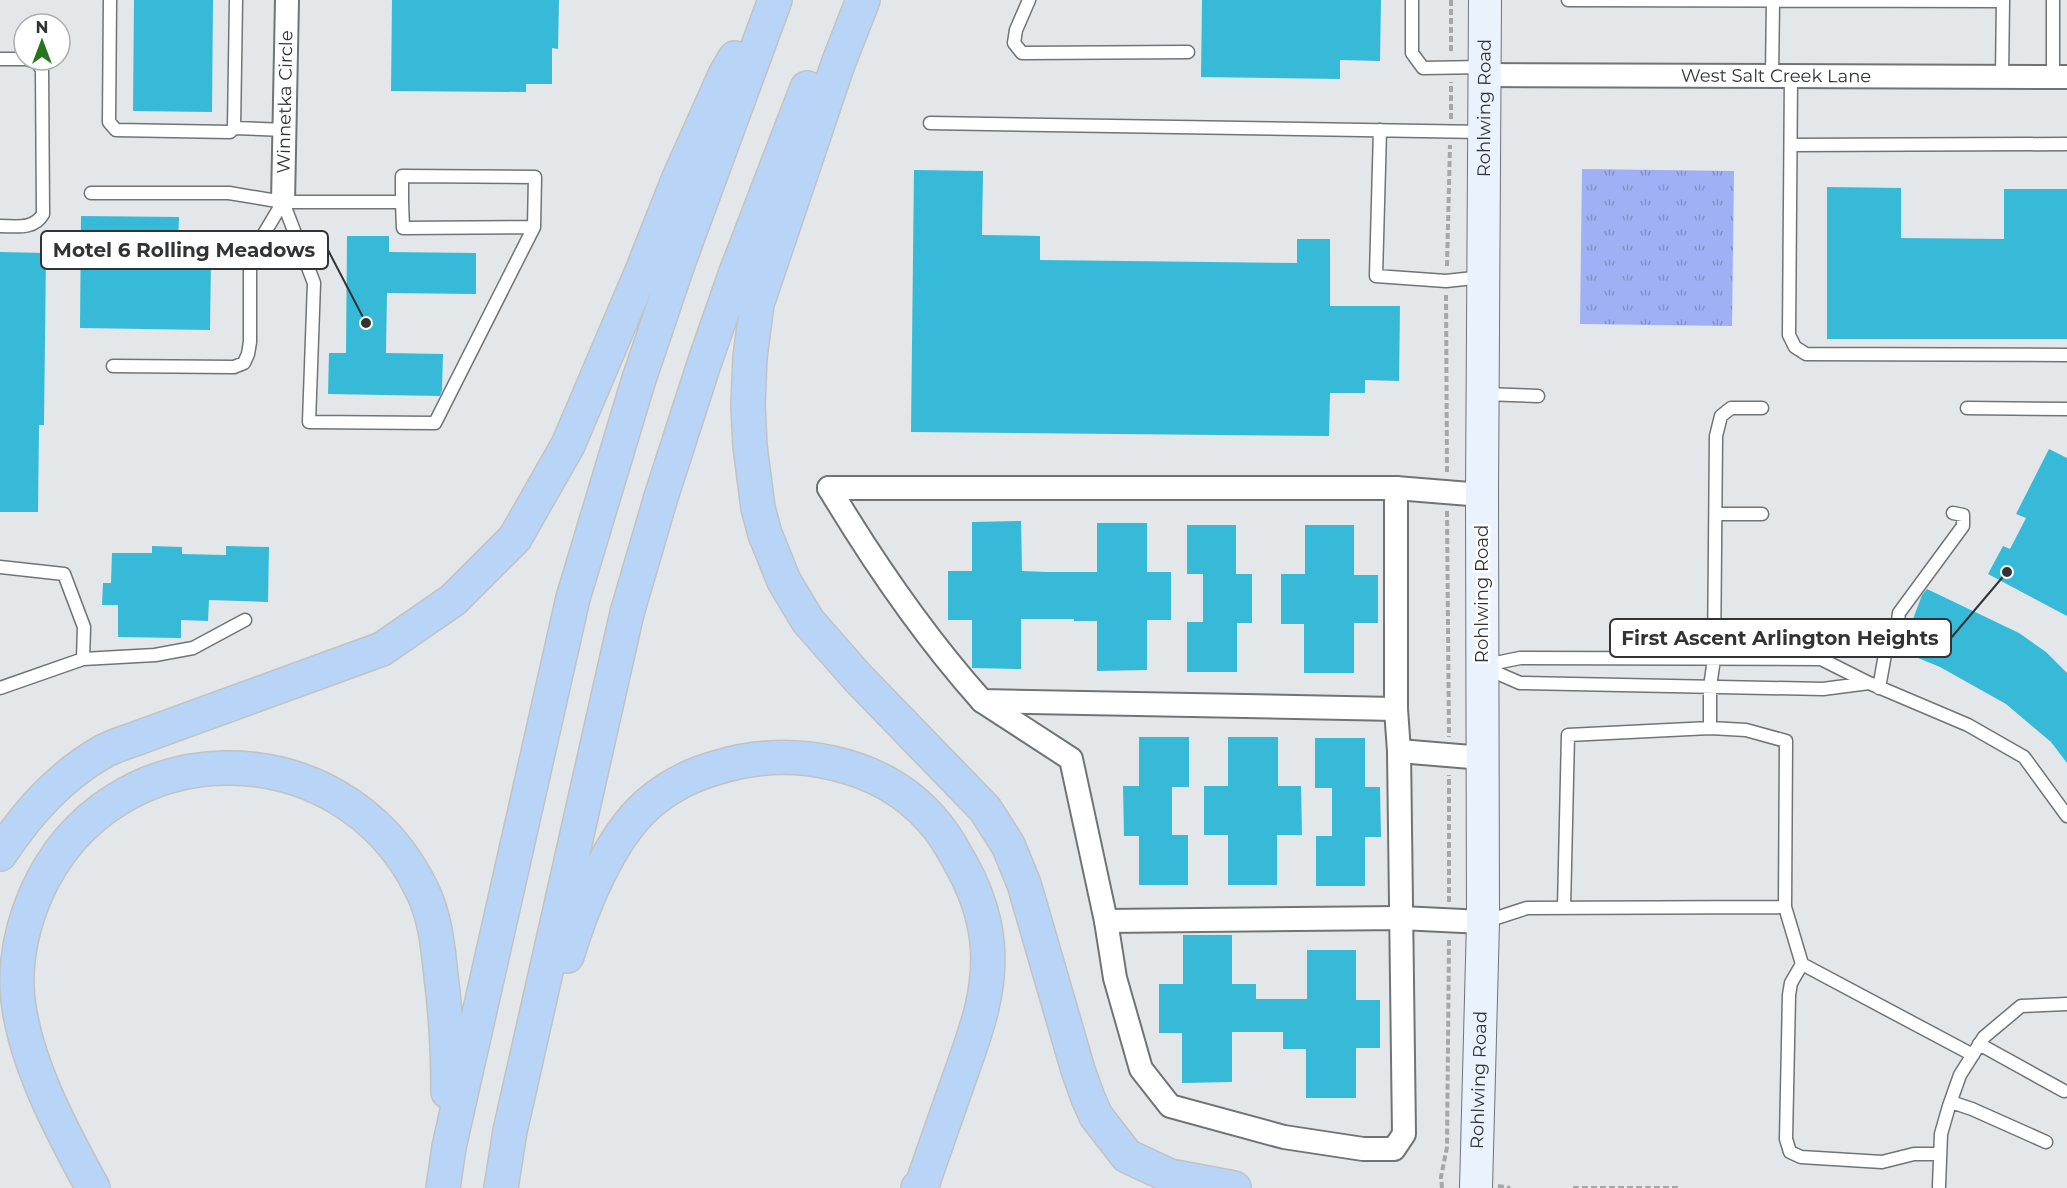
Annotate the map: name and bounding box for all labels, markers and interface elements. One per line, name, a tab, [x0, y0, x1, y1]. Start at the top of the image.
north arrow	[12, 12, 72, 72]
text: N	[36, 18, 48, 37]
street label: Winnetka Circle	[273, 30, 297, 174]
street label: Rohlwing Road	[1473, 39, 1496, 177]
street label: West Salt Creek Lane	[1681, 65, 1871, 87]
callout: Motel 6 Rolling Meadows	[41, 231, 328, 269]
text: Motel 6 Rolling Meadows	[53, 238, 316, 262]
street label: Rohlwing Road	[1471, 525, 1493, 663]
callout: First Ascent Arlington Heights	[1610, 619, 1951, 657]
text: First Ascent Arlington Heights	[1621, 626, 1939, 650]
street label: Rohlwing Road	[1466, 1011, 1492, 1149]

